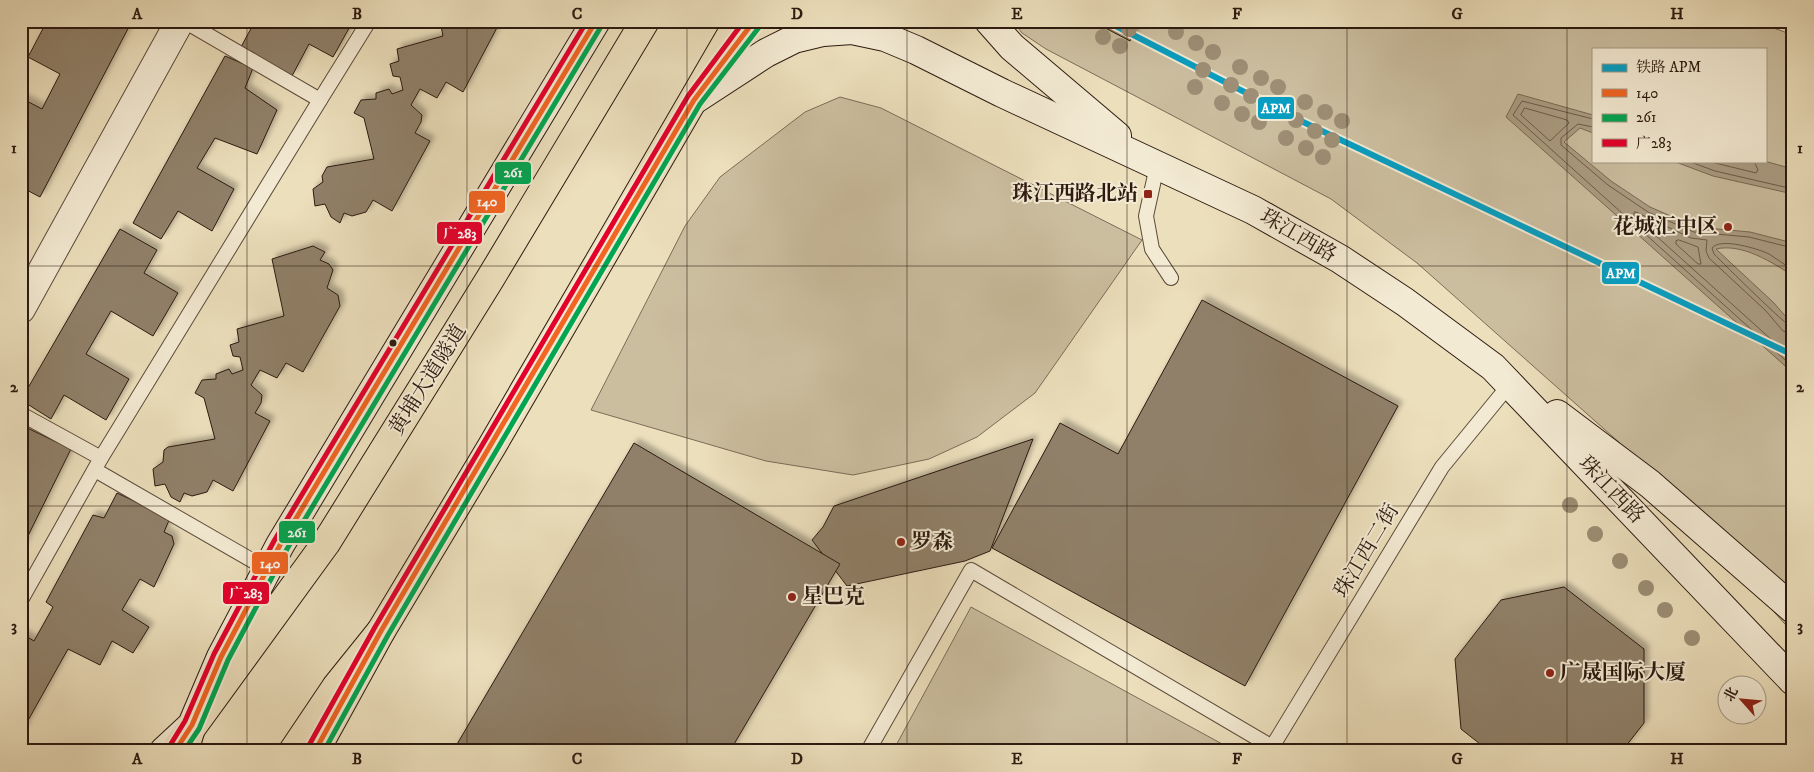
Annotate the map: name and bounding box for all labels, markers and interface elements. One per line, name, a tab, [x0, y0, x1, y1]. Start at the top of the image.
text: A	[131, 4, 143, 24]
text: B	[352, 4, 362, 24]
text: C	[572, 4, 582, 24]
text: D	[791, 4, 803, 24]
text: E	[1011, 4, 1023, 24]
text: F	[1232, 4, 1242, 24]
text: G	[1451, 4, 1463, 24]
text: H	[1670, 4, 1684, 24]
legend	[1592, 48, 1766, 162]
text: 铁路 APM	[1636, 58, 1701, 77]
text: 140	[1636, 84, 1658, 103]
line badge: APM	[1257, 96, 1295, 120]
text: APM	[1260, 100, 1291, 118]
text: 261	[1636, 108, 1657, 127]
text: 广283	[1636, 134, 1671, 153]
text: 1	[11, 138, 17, 158]
text: 1	[1797, 138, 1803, 158]
line badge: 261	[494, 161, 532, 185]
text: 261	[503, 164, 523, 182]
place label: 珠江西路北站	[1012, 181, 1138, 207]
marker: 珠江西路北站	[1142, 188, 1154, 200]
line badge: 140	[468, 190, 506, 214]
text: 140	[477, 193, 498, 211]
street label: 珠江西路	[1255, 204, 1341, 268]
place label: 花城汇中区	[1613, 214, 1718, 240]
line badge: 广283	[436, 221, 483, 245]
marker: 花城汇中区	[1722, 221, 1734, 233]
text: 广283	[443, 225, 477, 243]
line badge: APM	[1601, 261, 1640, 285]
text: APM	[1605, 265, 1636, 283]
street label: 黄埔大道隧道	[384, 320, 472, 440]
unlabelled marker	[388, 338, 398, 348]
text: 2	[10, 377, 19, 397]
text: 2	[1796, 377, 1805, 397]
street label: 珠江西路	[1572, 451, 1650, 529]
street label: 珠江西二街	[1329, 499, 1405, 603]
line badge: 261	[278, 520, 316, 544]
text: 261	[287, 524, 307, 542]
place label: 罗森	[911, 529, 953, 555]
marker: 罗森	[895, 536, 907, 548]
line badge: 140	[251, 551, 289, 575]
text: 140	[260, 555, 281, 573]
line badge: 广283	[222, 581, 270, 605]
place label: 星巴克	[802, 584, 865, 610]
text: 广283	[229, 585, 263, 603]
marker: 星巴克	[786, 591, 798, 603]
text: 3	[11, 616, 17, 636]
text: 3	[1797, 616, 1803, 636]
place label: 广晟国际大厦	[1560, 660, 1686, 686]
marker: 广晟国际大厦	[1544, 667, 1556, 679]
north arrow	[1716, 674, 1766, 724]
text: 北	[1720, 684, 1743, 705]
text: A	[131, 749, 143, 769]
text: B	[352, 749, 362, 769]
text: C	[572, 749, 582, 769]
text: D	[791, 749, 803, 769]
text: E	[1011, 749, 1023, 769]
text: F	[1232, 749, 1242, 769]
text: G	[1451, 749, 1463, 769]
text: H	[1670, 749, 1684, 769]

